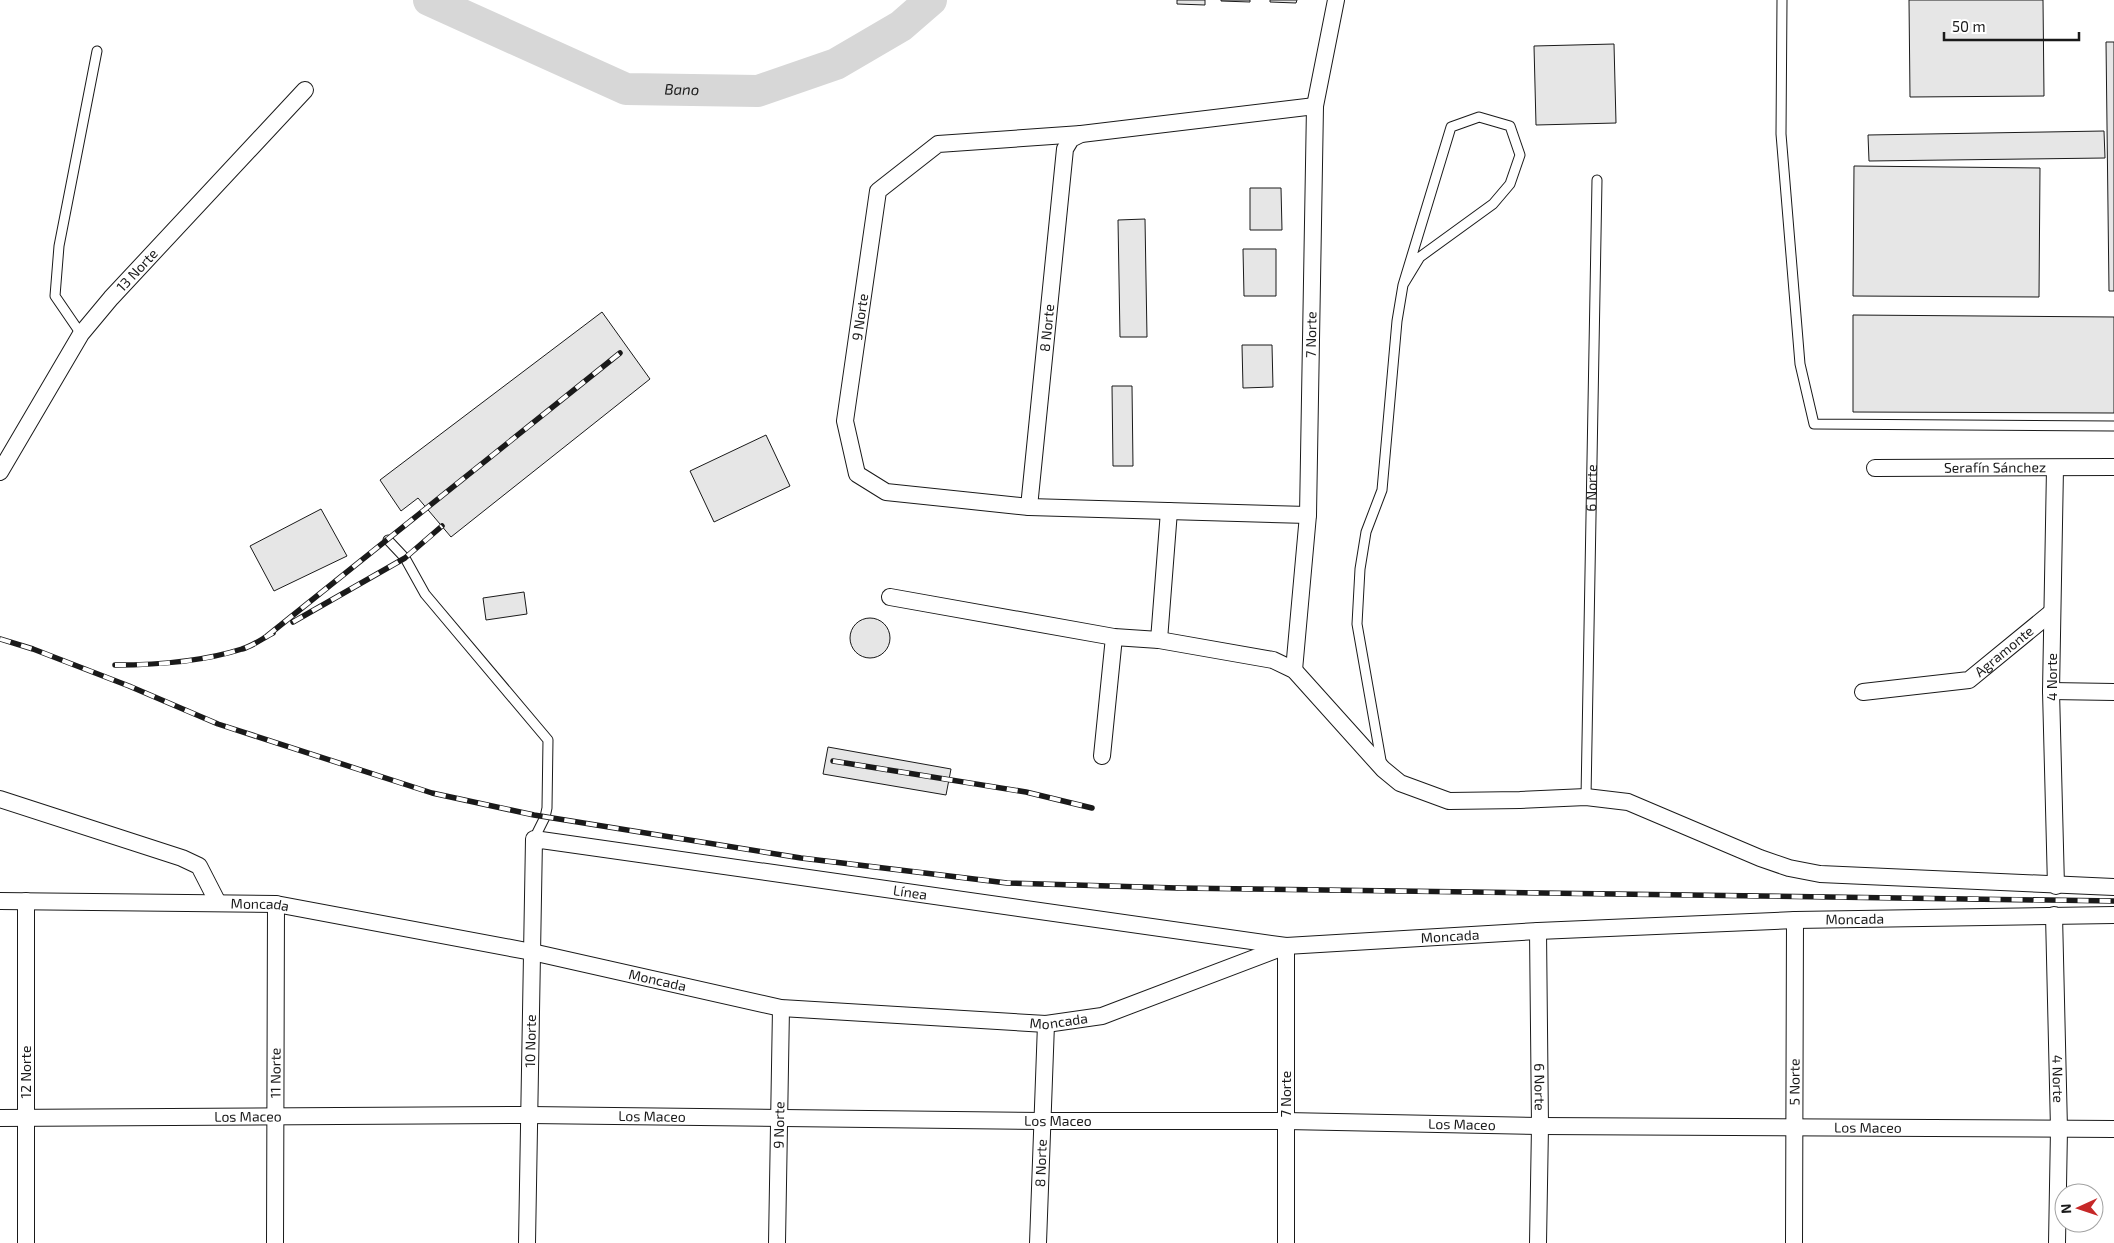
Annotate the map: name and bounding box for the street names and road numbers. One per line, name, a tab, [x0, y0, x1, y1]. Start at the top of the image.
street label: 13 Norte	[112, 245, 161, 295]
street label: 9 Norte	[848, 292, 871, 342]
street label: 8 Norte	[1036, 303, 1057, 353]
street label: 7 Norte	[1302, 311, 1319, 358]
street label: Serafín Sánchez	[1944, 458, 2046, 476]
street label: 6 Norte	[1582, 464, 1600, 512]
street label: Agramonte	[1971, 622, 2037, 680]
street label: 4 Norte	[2043, 653, 2060, 701]
street label: Línea	[892, 881, 928, 903]
street label: Moncada	[231, 895, 291, 914]
street label: Moncada	[1825, 910, 1884, 928]
street label: Moncada	[1420, 926, 1480, 946]
street label: Moncada	[627, 965, 688, 994]
street label: Moncada	[1029, 1009, 1089, 1032]
street label: 10 Norte	[521, 1014, 539, 1068]
street label: 12 Norte	[17, 1046, 34, 1098]
street label: 11 Norte	[266, 1048, 284, 1098]
street label: 4 Norte	[2049, 1055, 2067, 1103]
street label: 5 Norte	[1785, 1058, 1803, 1106]
street label: 6 Norte	[1531, 1063, 1549, 1111]
street label: 7 Norte	[1277, 1071, 1294, 1117]
street label: 9 Norte	[770, 1101, 787, 1149]
street label: Los Maceo	[214, 1107, 282, 1125]
street label: Los Maceo	[618, 1107, 686, 1125]
street label: Los Maceo	[1024, 1112, 1092, 1129]
street label: Los Maceo	[1428, 1115, 1496, 1133]
street label: Los Maceo	[1834, 1119, 1902, 1136]
street label: 8 Norte	[1031, 1139, 1050, 1187]

